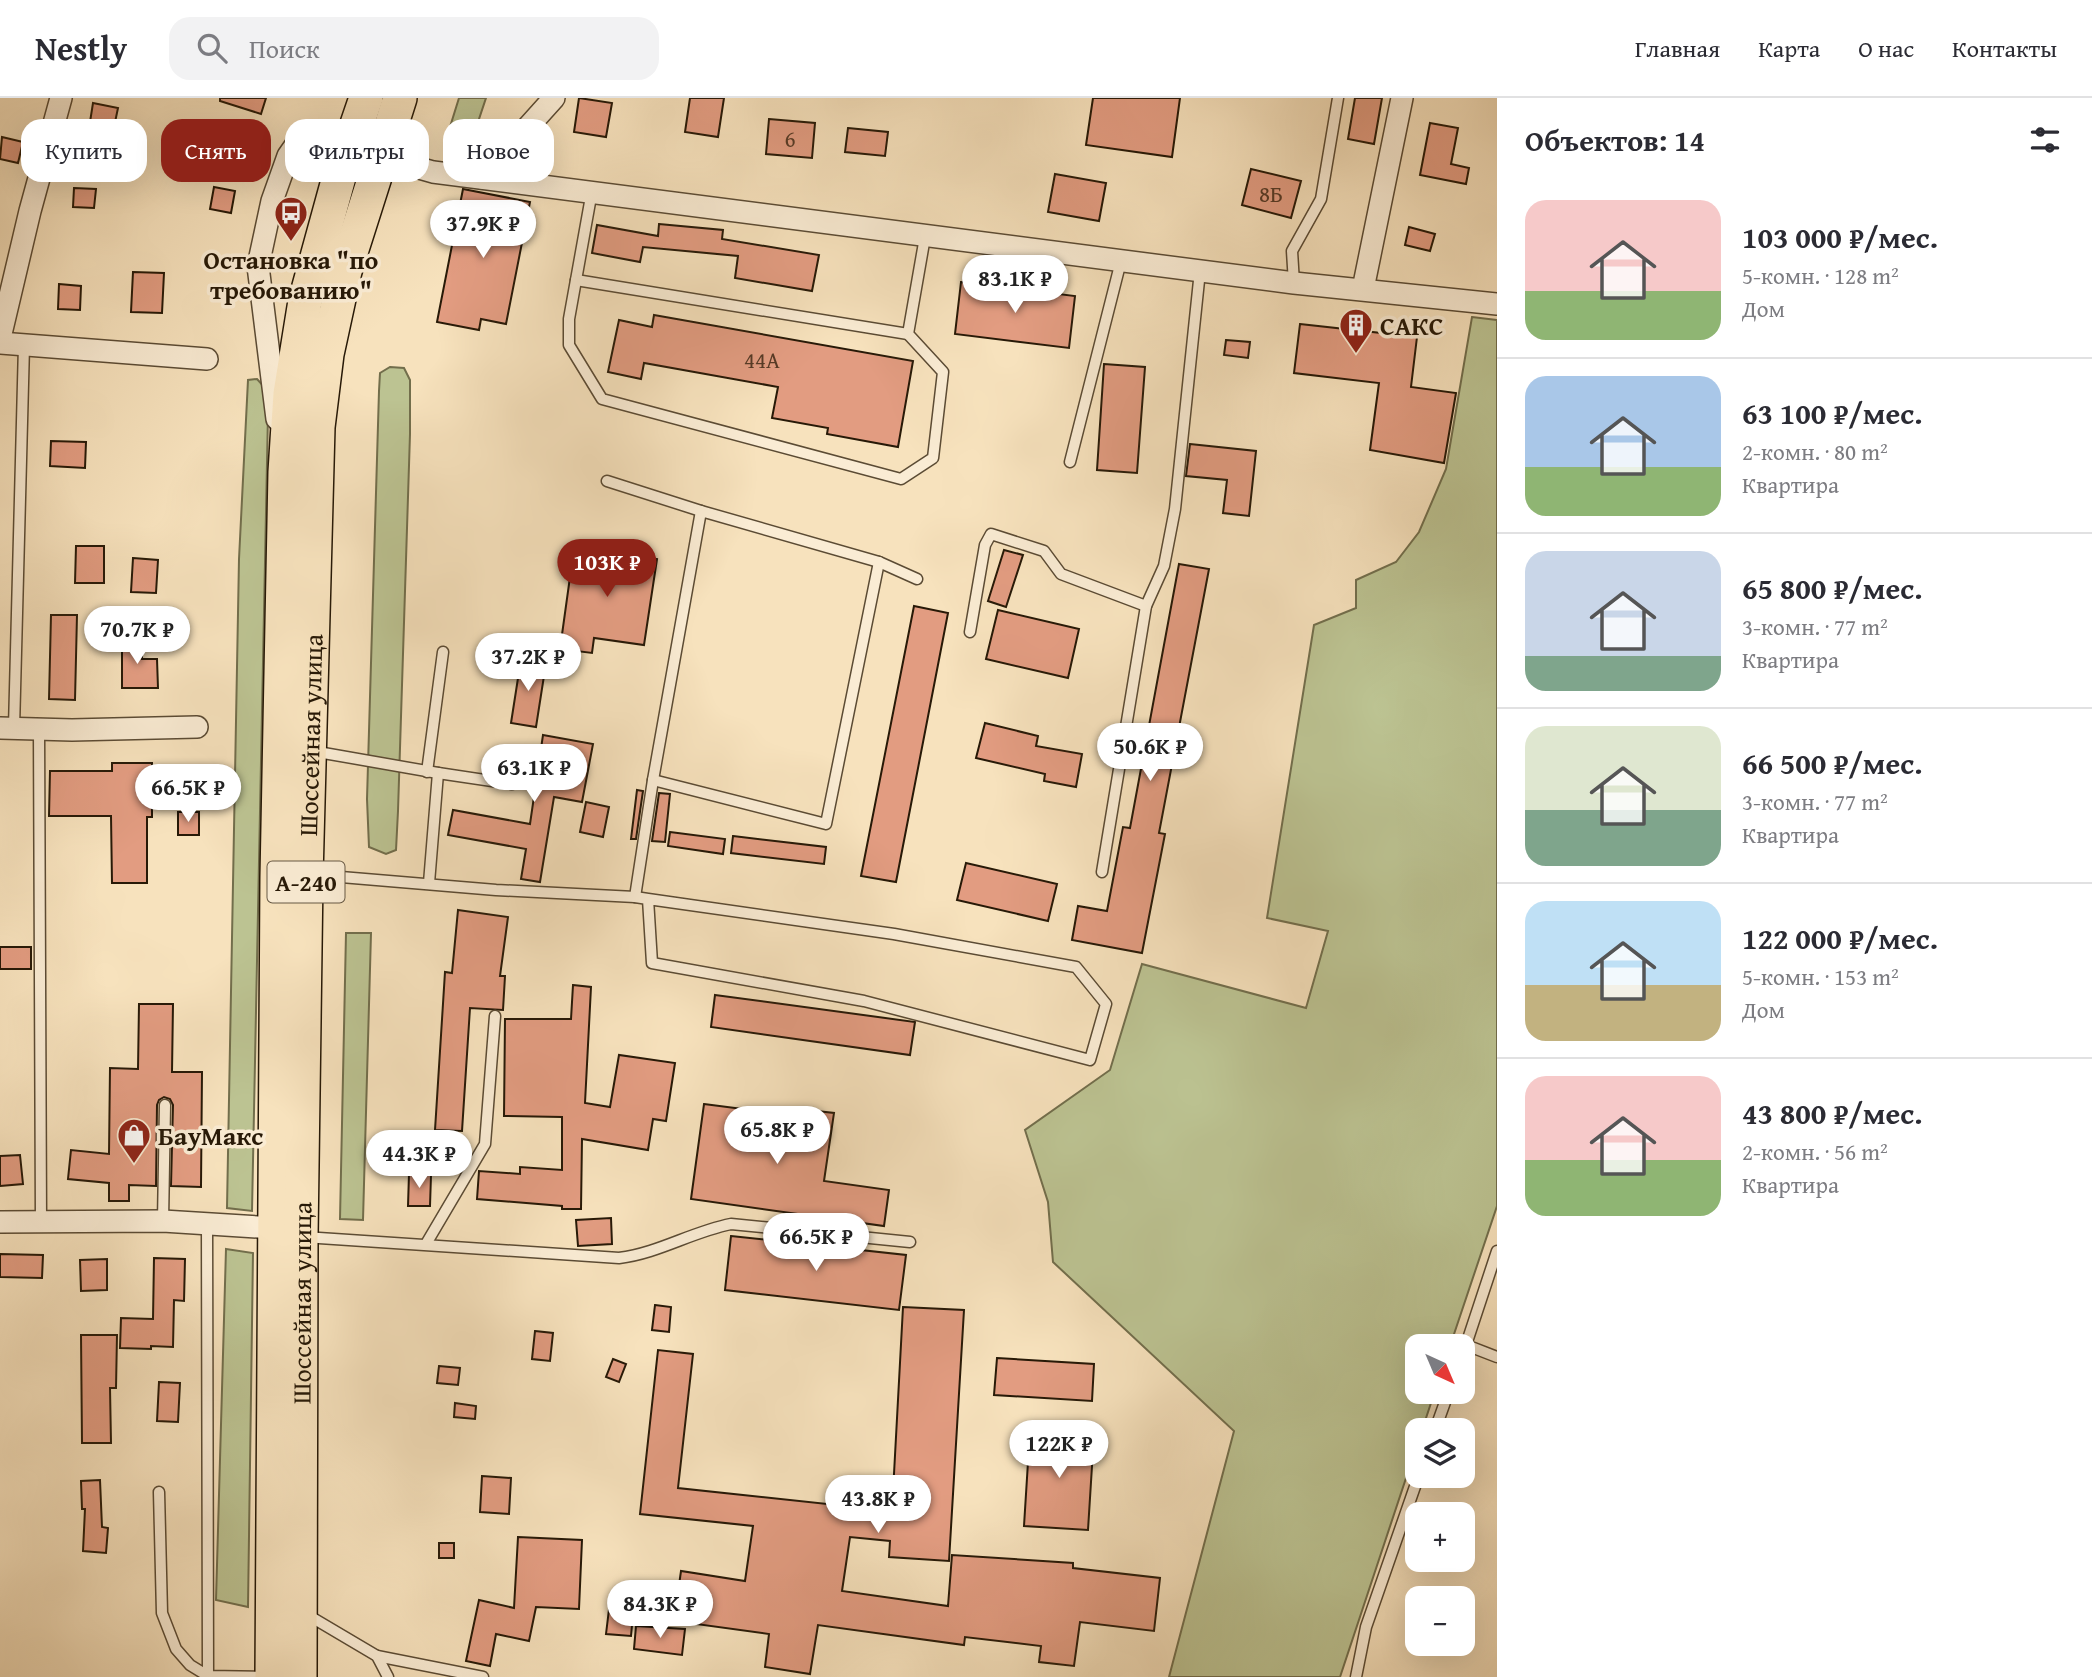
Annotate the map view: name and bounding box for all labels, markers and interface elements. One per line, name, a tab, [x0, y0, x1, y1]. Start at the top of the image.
search box	[169, 17, 659, 80]
text: Nestly	[35, 24, 127, 72]
icon: search	[193, 29, 231, 67]
text: Поиск	[249, 29, 320, 68]
text: Главная	[1635, 31, 1720, 66]
text: Карта	[1758, 31, 1820, 66]
text: О нас	[1858, 31, 1914, 66]
text: Контакты	[1952, 31, 2057, 66]
text: Объектов: 14	[1525, 118, 1705, 162]
chip: Купить	[21, 119, 147, 182]
chip: Снять	[161, 119, 271, 182]
chip: Фильтры	[285, 119, 429, 182]
chip: Новое	[443, 119, 554, 182]
icon: filters	[2026, 121, 2064, 159]
house number: 6	[784, 122, 796, 155]
house number: 8Б	[1259, 177, 1283, 210]
bus stop icon: Остановка "по требованию"	[272, 194, 310, 243]
pin: 37.9K ₽	[418, 200, 548, 260]
text: 37.9K ₽	[446, 206, 520, 239]
text: 103 000 ₽/мес.	[1742, 215, 1938, 259]
icon: home	[1581, 228, 1665, 312]
place label: Остановка "по требованию"	[204, 240, 379, 309]
pin: 83.1K ₽	[950, 256, 1080, 315]
text: 5-комн. · 128 m²	[1742, 259, 1899, 292]
text: 83.1K ₽	[978, 261, 1052, 294]
text: Дом	[1742, 292, 1785, 325]
building icon: САКС	[1337, 306, 1375, 355]
place label: САКС	[1380, 306, 1443, 345]
house number: 44А	[744, 343, 780, 376]
text: 63 100 ₽/мес.	[1742, 391, 1923, 435]
icon: home	[1581, 404, 1665, 488]
text: 2-комн. · 80 m²	[1742, 435, 1888, 468]
text: Квартира	[1742, 468, 1839, 501]
pin: 103K ₽	[550, 540, 664, 599]
text: 103K ₽	[573, 545, 641, 578]
text: 65 800 ₽/мес.	[1742, 566, 1923, 610]
icon: home	[1581, 579, 1665, 663]
pin: 70.7K ₽	[72, 606, 202, 666]
text: 3-комн. · 77 m²	[1742, 610, 1888, 643]
text: 70.7K ₽	[100, 612, 174, 645]
street label: Шоссейная улица	[288, 633, 332, 837]
pin: 37.2K ₽	[463, 634, 593, 693]
text: 37.2K ₽	[491, 639, 565, 672]
text: Квартира	[1742, 643, 1839, 676]
pin: 50.6K ₽	[1085, 724, 1215, 783]
text: 50.6K ₽	[1113, 729, 1187, 762]
text: 66 500 ₽/мес.	[1742, 741, 1923, 785]
pin: 63.1K ₽	[469, 744, 599, 804]
text: 63.1K ₽	[497, 750, 571, 783]
icon: home	[1581, 754, 1665, 838]
pin: 66.5K ₽	[123, 764, 253, 824]
text: 66.5K ₽	[151, 770, 225, 803]
text: 3-комн. · 77 m²	[1742, 785, 1888, 818]
text: Квартира	[1742, 818, 1839, 851]
road number: А-240	[268, 862, 344, 902]
text: 122 000 ₽/мес.	[1742, 916, 1938, 960]
icon: home	[1581, 929, 1665, 1013]
text: 5-комн. · 153 m²	[1742, 960, 1899, 993]
text: Дом	[1742, 993, 1785, 1026]
text: 43 800 ₽/мес.	[1742, 1091, 1923, 1135]
icon: home	[1581, 1104, 1665, 1188]
pin: 65.8K ₽	[712, 1107, 842, 1166]
text: 65.8K ₽	[740, 1112, 814, 1145]
shop icon: БауМакс	[115, 1116, 153, 1165]
place label: БауМакс	[158, 1116, 263, 1155]
pin: 44.3K ₽	[354, 1130, 484, 1190]
text: 2-комн. · 56 m²	[1742, 1135, 1888, 1168]
text: 44.3K ₽	[382, 1136, 456, 1169]
text: Квартира	[1742, 1168, 1839, 1201]
street label: Шоссейная улица	[281, 1201, 321, 1404]
pin: 66.5K ₽	[751, 1214, 881, 1273]
text: 66.5K ₽	[779, 1219, 853, 1252]
north arrow	[1405, 1334, 1475, 1404]
map controls	[1405, 1334, 1475, 1656]
button: layers	[1405, 1418, 1475, 1488]
pin: 122K ₽	[1002, 1420, 1116, 1480]
text: 122K ₽	[1025, 1426, 1093, 1459]
pin: 43.8K ₽	[813, 1476, 943, 1535]
text: 43.8K ₽	[841, 1481, 915, 1514]
button: +	[1405, 1502, 1475, 1572]
pin: 84.3K ₽	[595, 1580, 725, 1640]
text: 84.3K ₽	[623, 1586, 697, 1619]
button: −	[1405, 1586, 1475, 1656]

